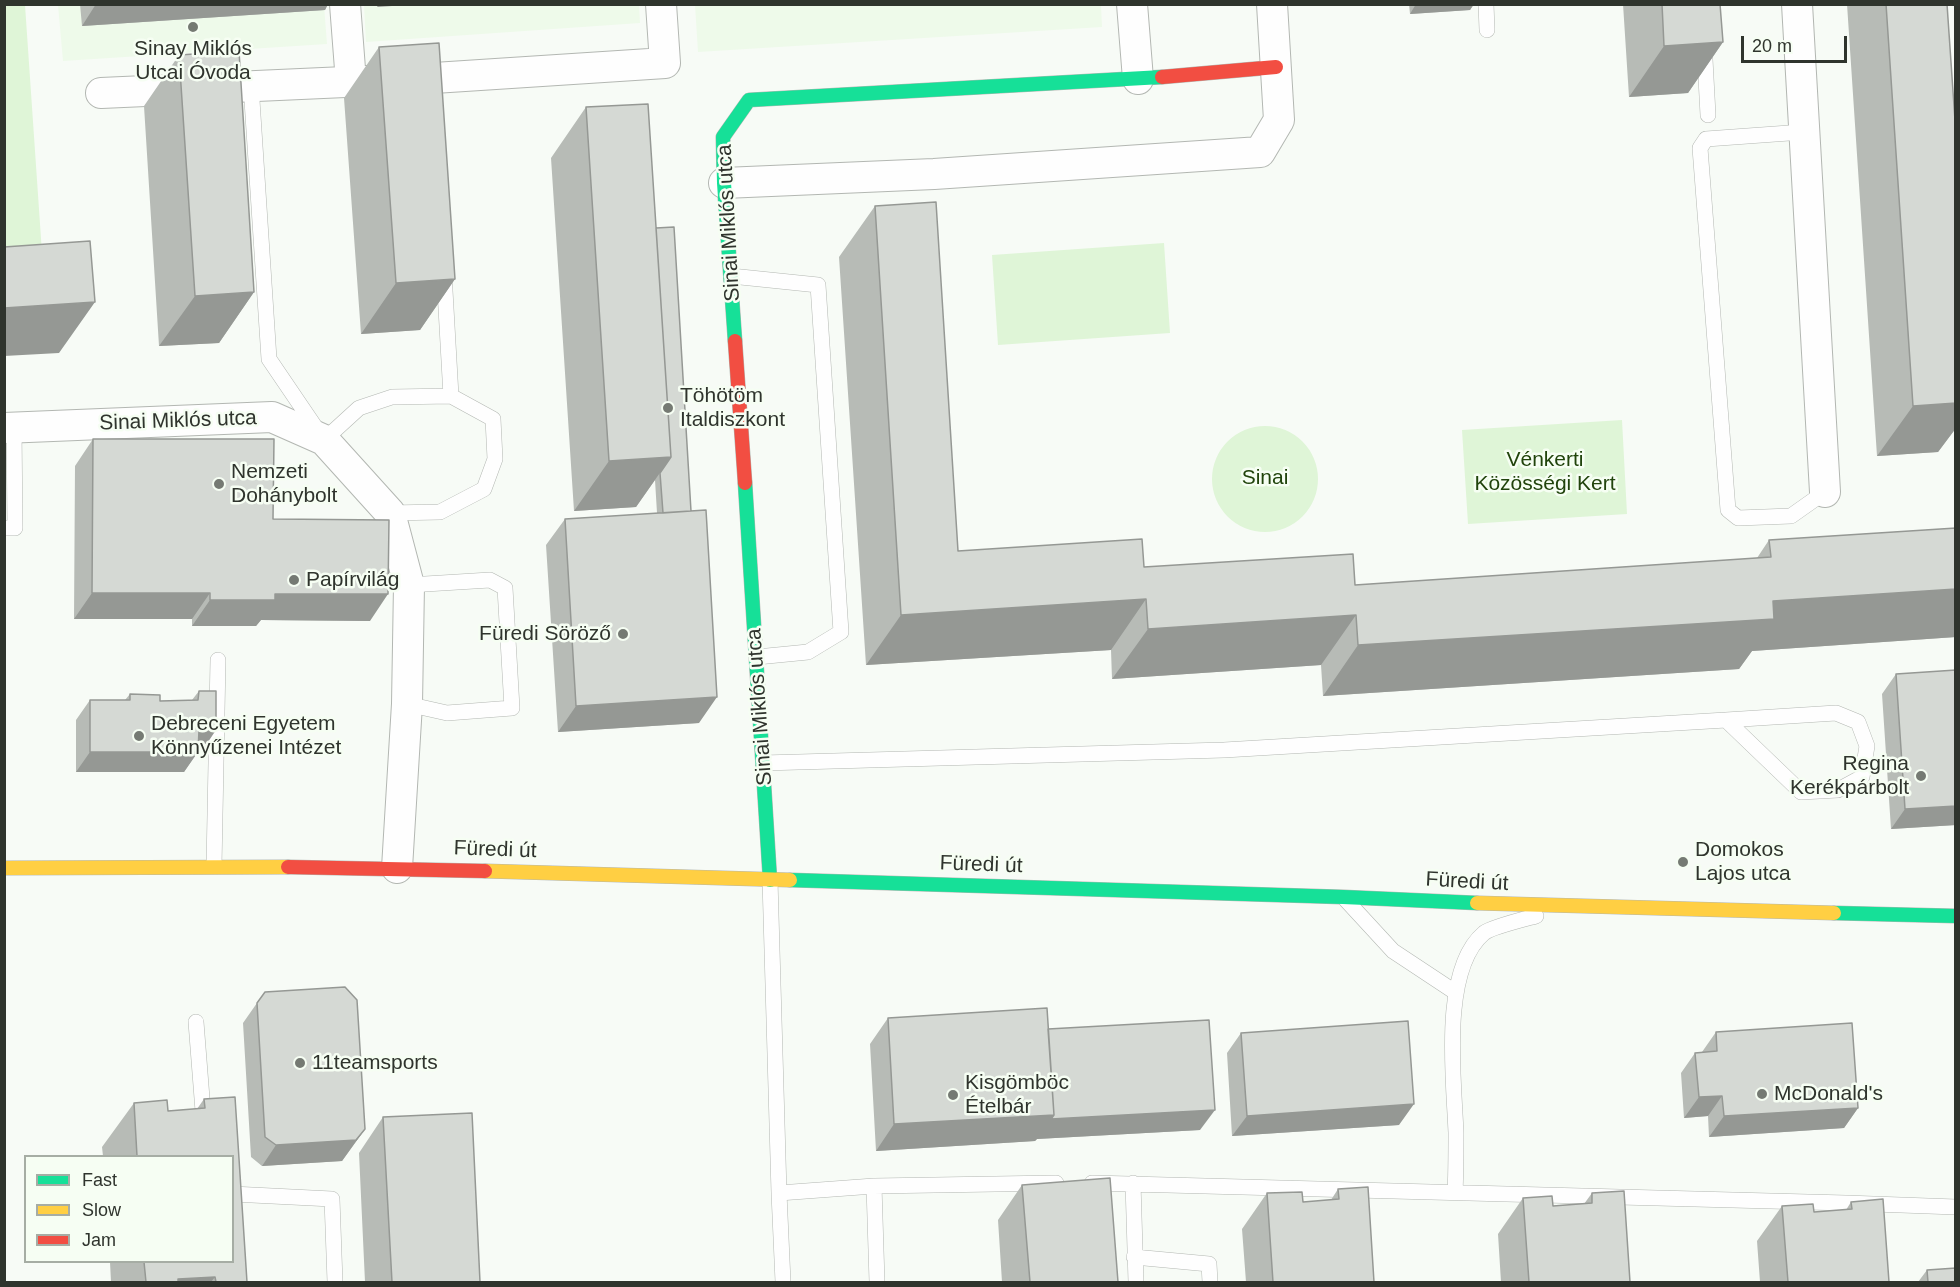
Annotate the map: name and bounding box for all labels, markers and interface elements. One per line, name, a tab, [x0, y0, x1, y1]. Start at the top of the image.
marker: Sinay Miklós Utcai Óvoda	[186, 20, 200, 34]
scale bar	[1744, 24, 1850, 62]
place label: Sinay Miklós Utcai Óvoda	[134, 36, 252, 86]
text: 20 m	[1752, 36, 1792, 56]
street label: Sinai Miklós utca	[712, 144, 746, 302]
place label: Töhötöm Italdiszkont	[680, 383, 785, 433]
marker: Töhötöm Italdiszkont	[661, 401, 675, 415]
street label: Sinai Miklós utca	[99, 406, 257, 436]
park label: Vénkerti Közösségi Kert	[1474, 447, 1616, 497]
place label: Nemzeti Dohánybolt	[231, 459, 337, 509]
park label: Sinai	[1242, 465, 1288, 491]
marker: Nemzeti Dohánybolt	[212, 477, 226, 491]
place label: Papírvilág	[306, 567, 399, 593]
marker: Papírvilág	[287, 573, 301, 587]
place label: Füredi Söröző	[479, 621, 611, 647]
marker: Füredi Söröző	[616, 627, 630, 641]
street label: Sinai Miklós utca	[742, 628, 778, 786]
place label: Debreceni Egyetem Könnyűzenei Intézet	[151, 711, 341, 761]
marker: Debreceni Egyetem Könnyűzenei Intézet	[132, 729, 146, 743]
place label: Regina Kerékpárbolt	[1790, 751, 1909, 801]
marker: Regina Kerékpárbolt	[1914, 769, 1928, 783]
street label: Füredi út	[453, 836, 537, 864]
place label: Domokos Lajos utca	[1695, 837, 1791, 887]
street label: Füredi út	[939, 851, 1023, 879]
marker: Domokos Lajos utca	[1676, 855, 1690, 869]
street label: Füredi út	[1425, 867, 1509, 897]
place label: 11teamsports	[312, 1050, 438, 1076]
marker: 11teamsports	[293, 1056, 307, 1070]
place label: Kisgömböc Ételbár	[965, 1070, 1069, 1120]
place label: McDonald's	[1774, 1081, 1883, 1107]
marker: McDonald's	[1755, 1087, 1769, 1101]
marker: Kisgömböc Ételbár	[946, 1088, 960, 1102]
legend	[24, 1155, 234, 1263]
text: Fast	[82, 1170, 117, 1190]
text: Slow	[82, 1200, 121, 1220]
text: Jam	[82, 1230, 116, 1250]

